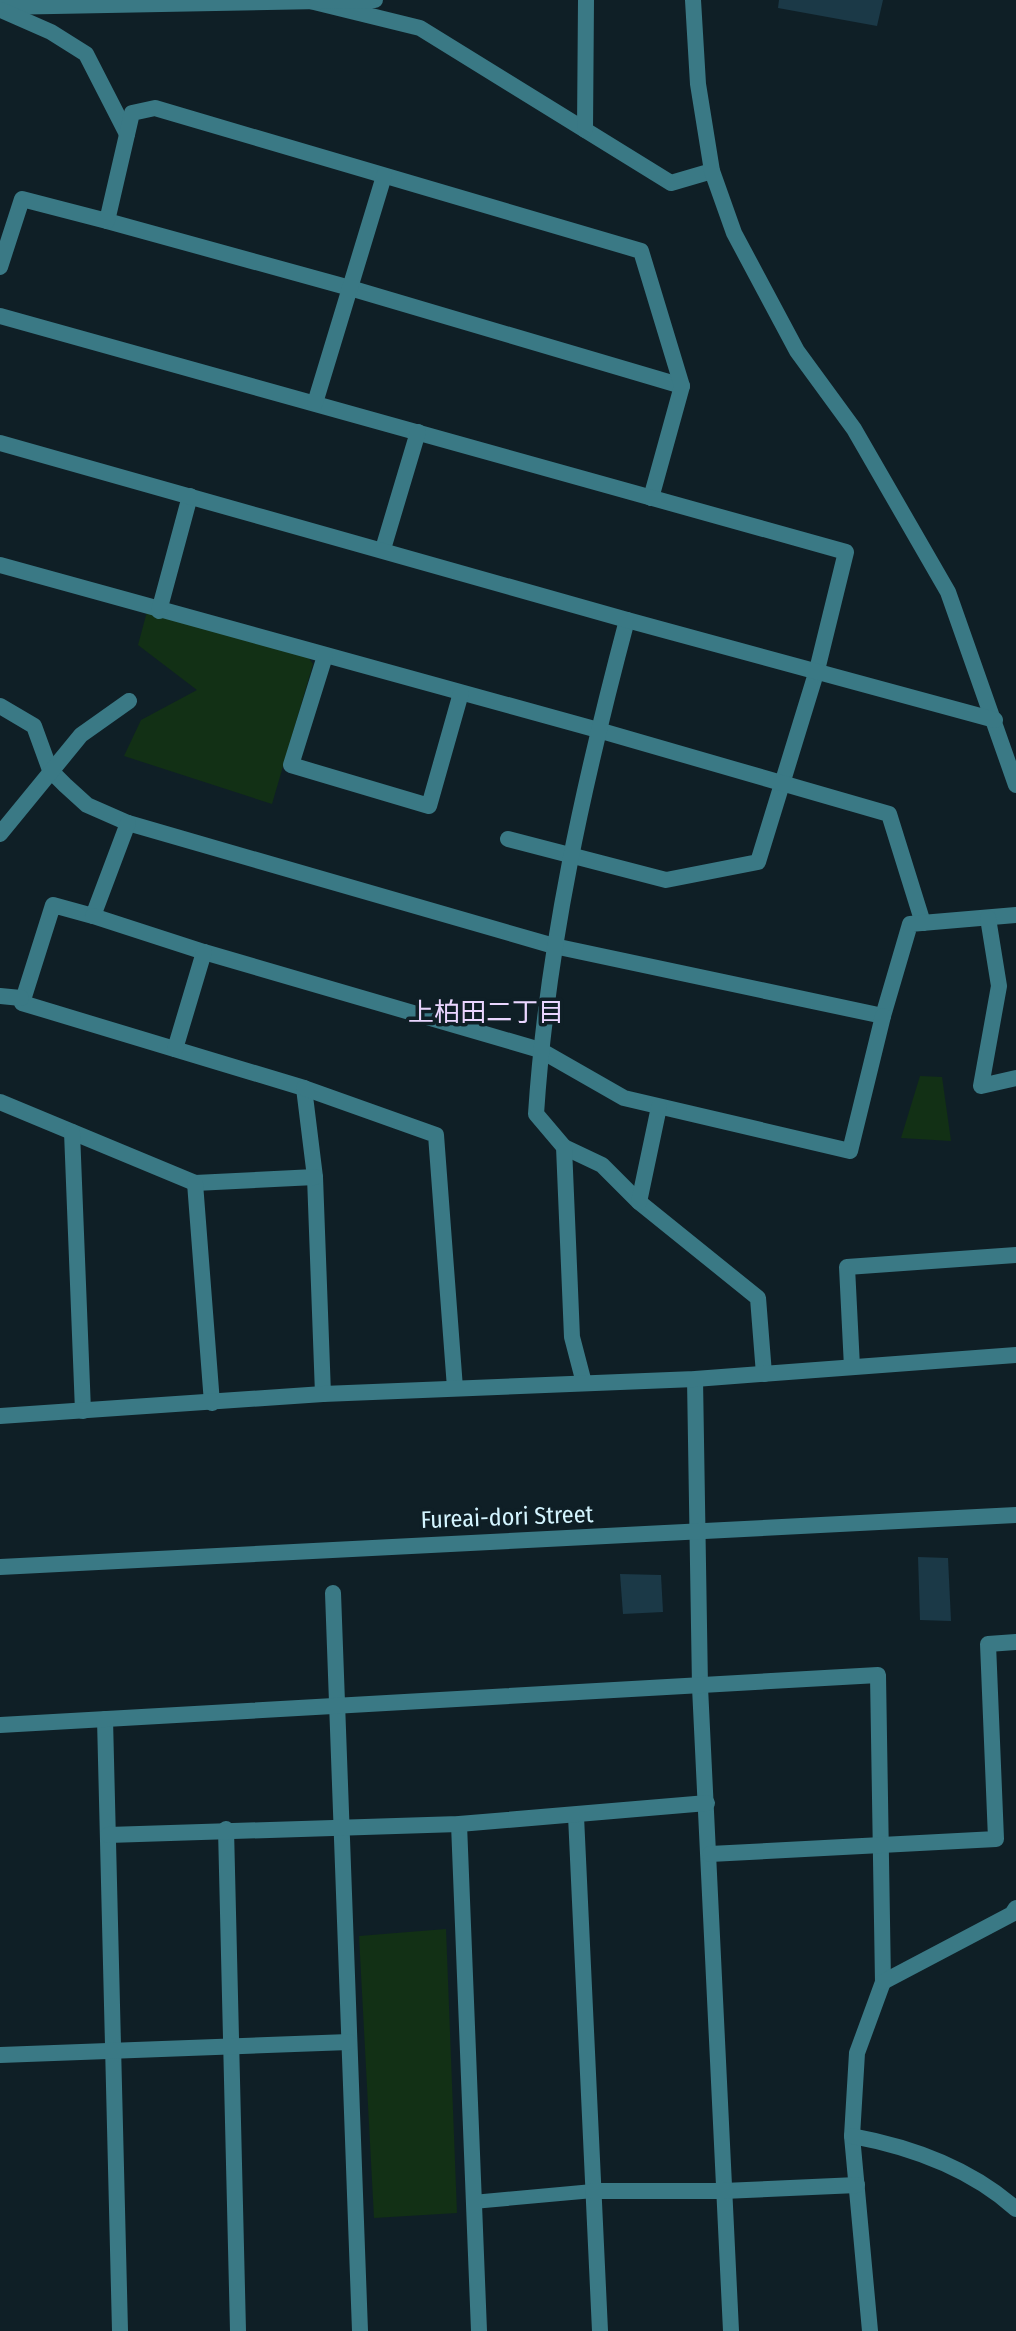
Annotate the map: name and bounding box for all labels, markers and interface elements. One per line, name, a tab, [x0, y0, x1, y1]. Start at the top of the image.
district label: 上柏田二丁目	[408, 997, 564, 1028]
street label: Fureai-dori Street	[420, 1500, 594, 1534]

